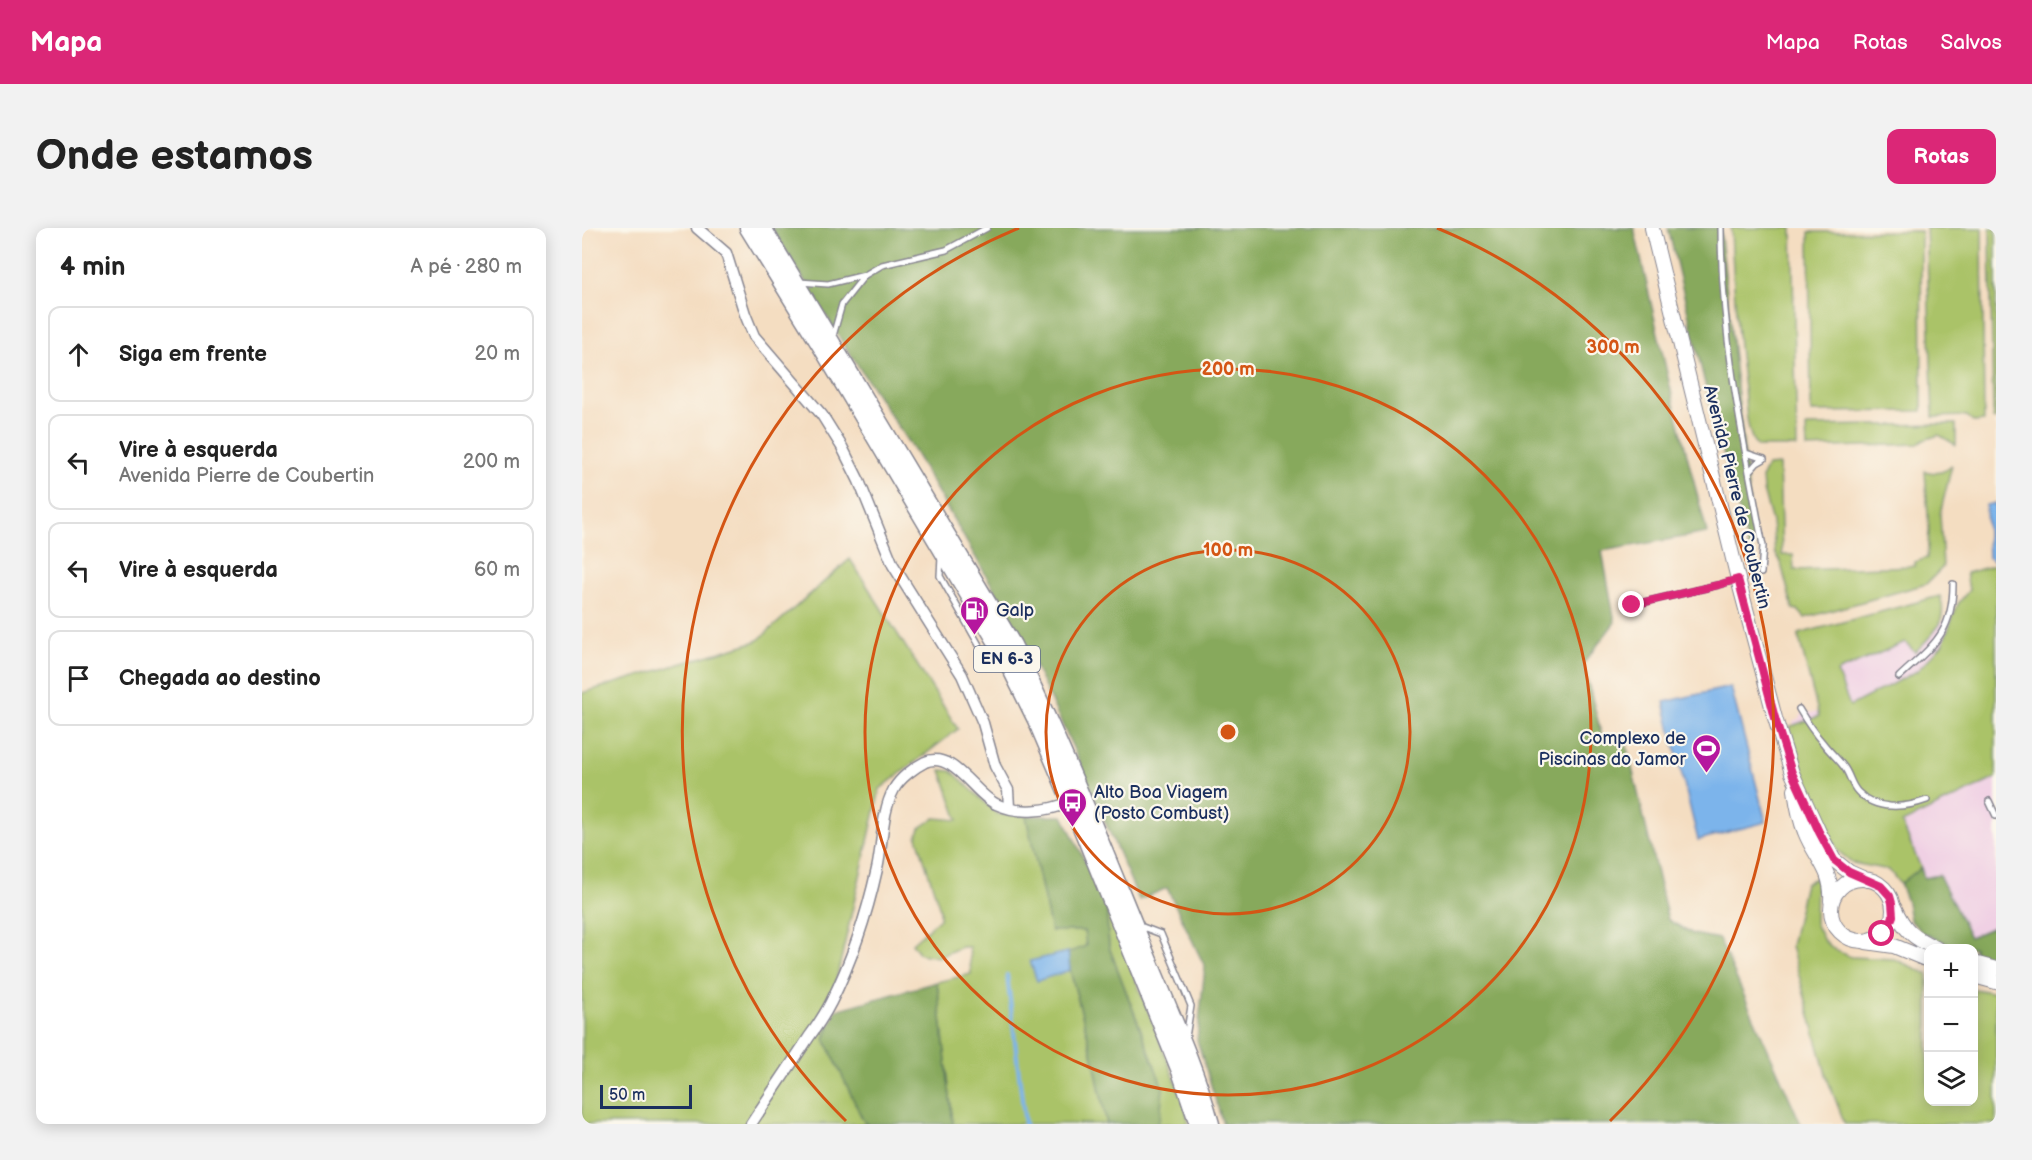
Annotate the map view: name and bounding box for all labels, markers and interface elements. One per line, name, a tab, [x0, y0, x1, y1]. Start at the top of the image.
text: Mapa	[30, 26, 102, 59]
text: Mapa	[1766, 30, 1820, 55]
text: Rotas	[1853, 30, 1908, 55]
text: Salvos	[1941, 30, 2002, 55]
button: Rotas	[1887, 129, 1996, 184]
text: Onde estamos	[36, 131, 313, 182]
text: 4 min	[60, 252, 125, 283]
text: A pé · 280 m	[411, 255, 522, 279]
text: 300 m	[1586, 337, 1640, 358]
icon: ahead	[62, 338, 95, 371]
text: Siga em frente	[119, 341, 267, 368]
text: 20 m	[475, 342, 520, 366]
text: 200 m	[1201, 359, 1255, 380]
street label: Avenida Pierre de Coubertin	[1699, 383, 1775, 611]
text: Vire à esquerda	[119, 437, 278, 464]
icon: left	[62, 446, 95, 479]
text: 200 m	[463, 450, 520, 474]
text: Avenida Pierre de Coubertin	[119, 464, 374, 488]
text: 100 m	[1203, 540, 1253, 561]
icon: left	[62, 554, 95, 587]
text: Vire à esquerda	[119, 557, 278, 584]
text: 60 m	[474, 558, 520, 582]
route end	[1618, 591, 1644, 617]
fuel station icon: Galp	[959, 594, 991, 636]
place label: Galp	[996, 600, 1034, 621]
road number: EN 6-3	[974, 646, 1040, 672]
icon: arrive	[62, 662, 95, 695]
text: Chegada ao destino	[119, 665, 321, 692]
centre of rings	[1218, 722, 1238, 742]
place label: Complexo de Piscinas do Jamor	[1538, 728, 1686, 770]
sports icon: Complexo de Piscinas do Jamor	[1691, 732, 1723, 774]
place label: Alto Boa Viagem (Posto Combust)	[1094, 782, 1229, 824]
bus stop icon: Alto Boa Viagem (Posto Combust)	[1057, 786, 1089, 828]
route start	[1868, 920, 1894, 946]
map controls	[1924, 944, 1978, 1106]
button: +	[1924, 944, 1978, 998]
button: −	[1924, 998, 1978, 1052]
button: layers	[1924, 1052, 1978, 1106]
scale bar	[600, 1082, 692, 1110]
text: 50 m	[609, 1086, 645, 1105]

